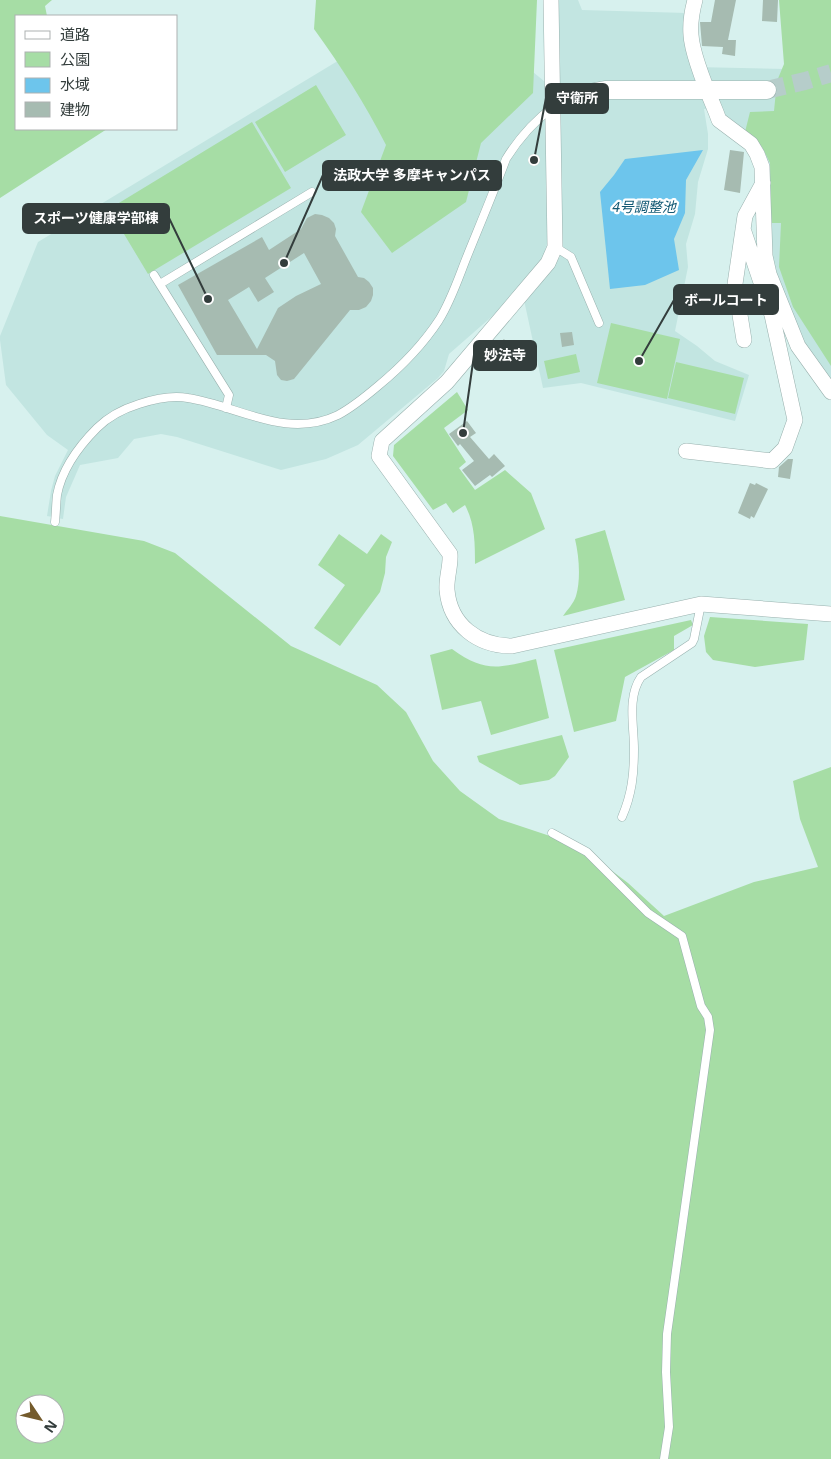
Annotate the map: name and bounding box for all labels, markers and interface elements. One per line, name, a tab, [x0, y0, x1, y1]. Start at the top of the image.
legend	[15, 15, 178, 130]
text: 道路	[60, 24, 90, 44]
text: 公園	[60, 49, 90, 69]
text: 水域	[60, 74, 90, 94]
callout: 守衛所	[546, 84, 608, 113]
text: 守衛所	[556, 88, 598, 107]
text: 建物	[60, 99, 90, 119]
callout: 法政大学 多摩キャンパス	[323, 161, 501, 190]
text: 法政大学 多摩キャンパス	[333, 165, 491, 184]
water label: 4号調整池	[612, 197, 678, 216]
callout: スポーツ健康学部棟	[23, 204, 169, 233]
text: スポーツ健康学部棟	[33, 208, 159, 227]
callout: ボールコート	[674, 285, 778, 314]
text: ボールコート	[684, 290, 768, 309]
callout: 妙法寺	[474, 341, 536, 370]
text: 妙法寺	[484, 345, 526, 364]
north arrow	[15, 1394, 65, 1444]
text: N	[40, 1417, 62, 1437]

